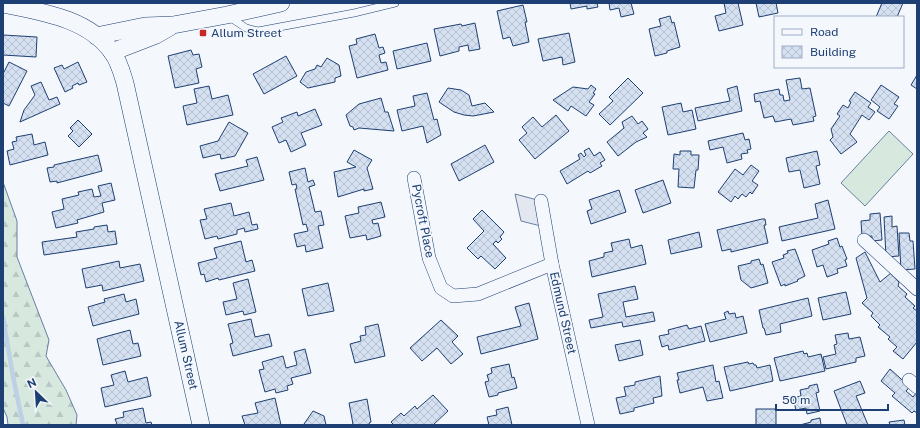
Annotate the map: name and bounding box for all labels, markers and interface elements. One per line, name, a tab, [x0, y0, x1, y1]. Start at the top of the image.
legend	[774, 16, 904, 68]
text: Road	[810, 25, 838, 39]
place label: Allum Street	[211, 26, 282, 40]
marker: Allum Street	[198, 28, 208, 38]
text: Building	[810, 45, 856, 59]
street label: Pycroft Place	[409, 183, 437, 259]
street label: Edmund Street	[547, 270, 579, 356]
street label: Allum Street	[171, 319, 201, 391]
north arrow	[16, 372, 56, 412]
text: N	[25, 376, 38, 390]
scale bar	[776, 386, 888, 412]
text: 50 m	[782, 393, 810, 407]

